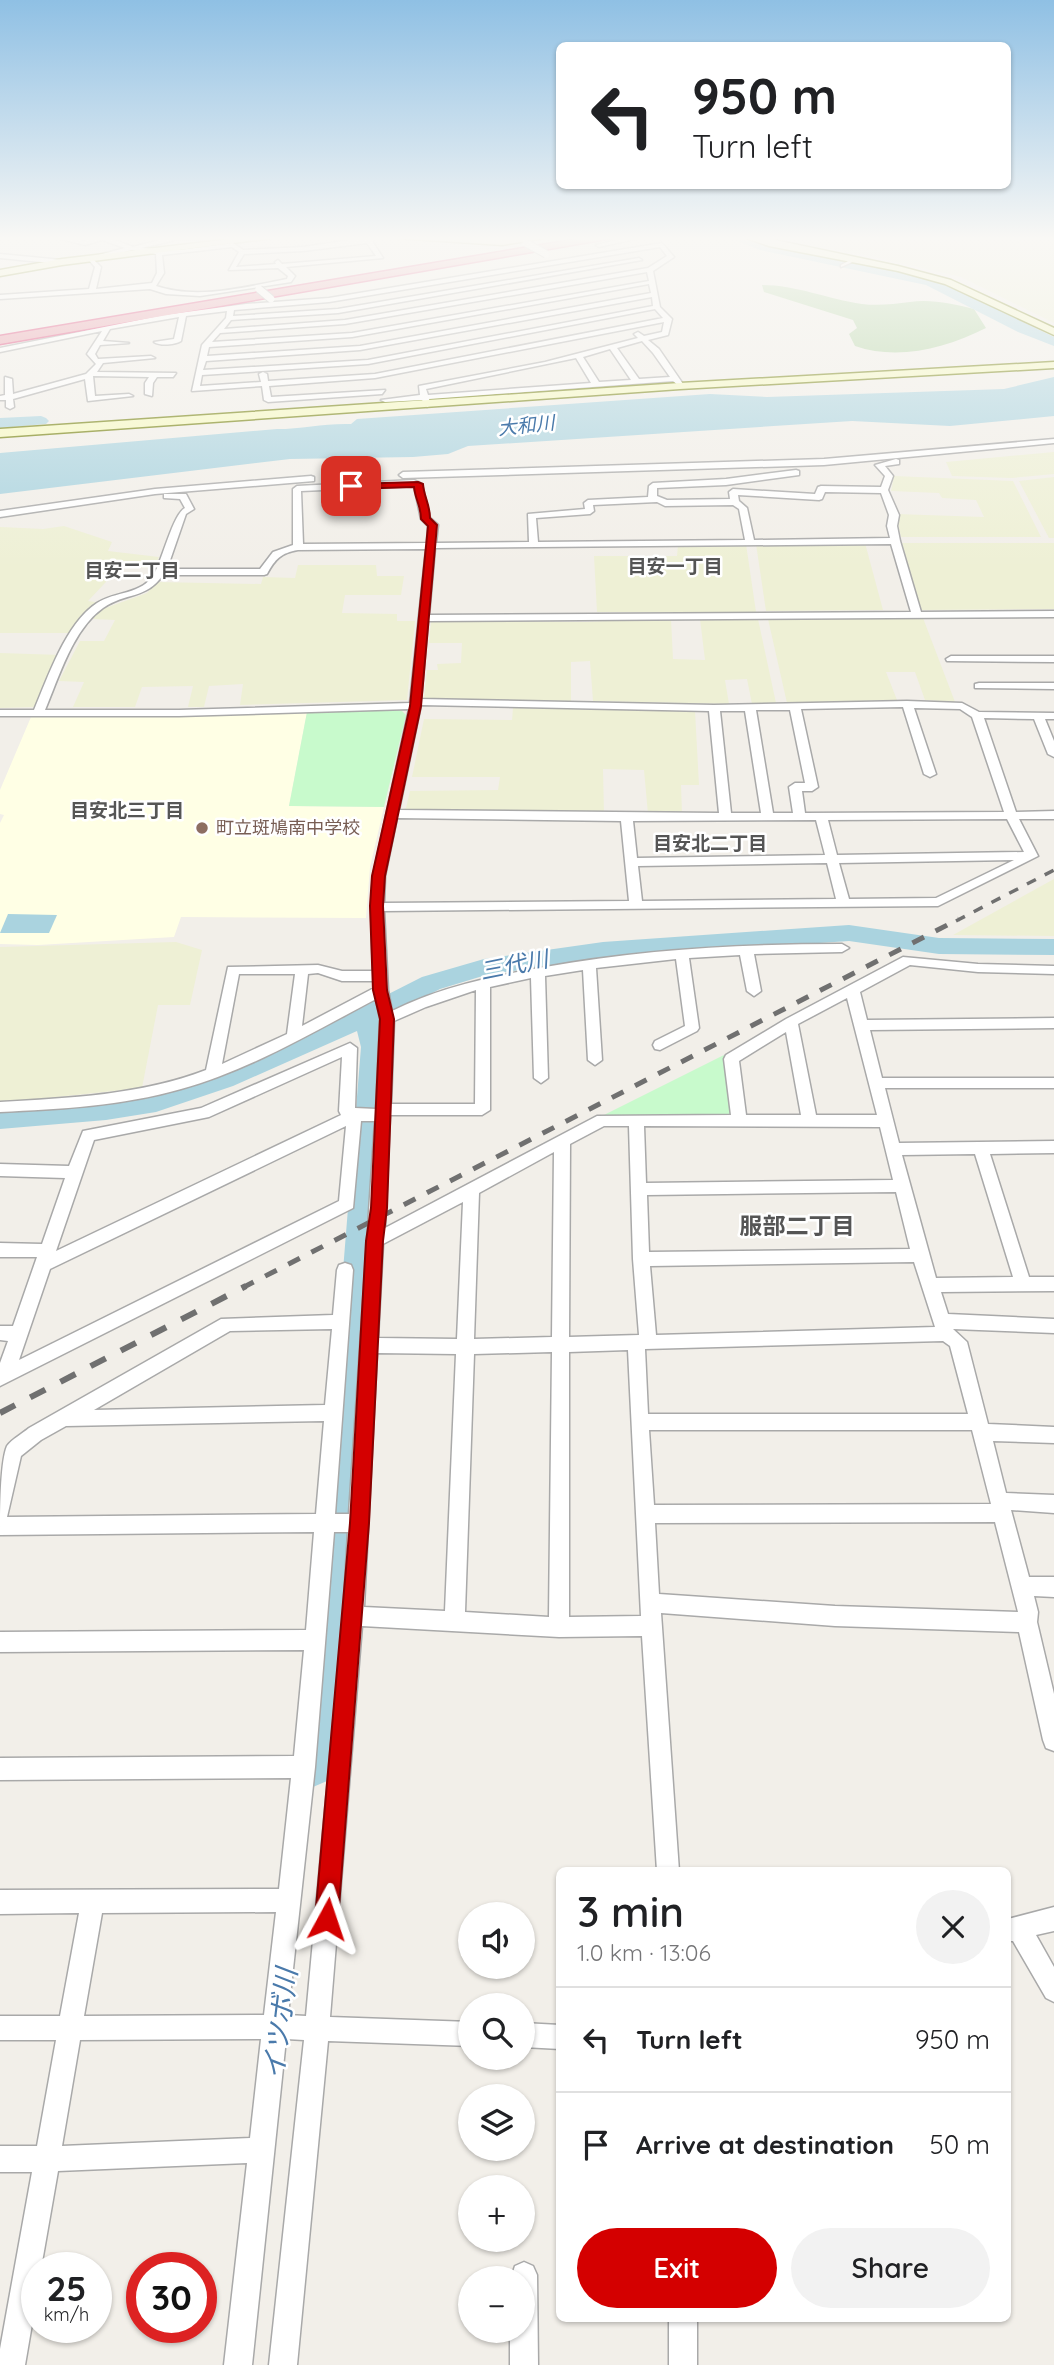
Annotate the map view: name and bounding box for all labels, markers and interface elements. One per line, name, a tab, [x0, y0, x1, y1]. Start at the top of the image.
text: 950 m	[692, 65, 837, 126]
icon: left	[577, 70, 668, 161]
text: Turn left	[692, 126, 813, 166]
water label: 大和川	[496, 410, 558, 440]
pin	[321, 456, 381, 516]
icon: arrive	[332, 467, 370, 505]
district label: 目安一丁目	[627, 554, 723, 578]
district label: 目安二丁目	[84, 558, 180, 582]
district label: 目安北三丁目	[70, 798, 184, 822]
place label: 町立斑鳩南中学校	[216, 816, 360, 839]
marker: 町立斑鳩南中学校	[194, 820, 210, 836]
district label: 目安北二丁目	[653, 831, 767, 855]
water label: 三代川	[477, 943, 553, 985]
district label: 服部二丁目	[740, 1211, 855, 1240]
position arrow	[290, 1882, 364, 1956]
text: 3 min	[577, 1885, 684, 1938]
button: close	[916, 1890, 990, 1964]
map controls	[458, 1902, 535, 2343]
button: sound	[458, 1902, 535, 1979]
text: 1.0 km · 13:06	[577, 1938, 711, 1967]
water label: イツボ川	[255, 1963, 304, 2082]
button: search	[458, 1993, 535, 2070]
icon: left	[577, 2021, 615, 2059]
text: Turn left	[636, 2023, 743, 2056]
text: 950 m	[915, 2023, 990, 2056]
button: layers	[458, 2084, 535, 2161]
icon: arrive	[577, 2126, 615, 2164]
text: Arrive at destination	[636, 2128, 894, 2161]
text: 50 m	[930, 2128, 990, 2161]
button: +	[458, 2175, 535, 2252]
button: Exit	[577, 2228, 777, 2308]
button: Share	[791, 2228, 990, 2308]
speed limit sign: 30	[126, 2252, 217, 2343]
text: 25	[46, 2266, 87, 2310]
button: −	[458, 2266, 535, 2343]
text: km/h	[44, 2303, 89, 2326]

